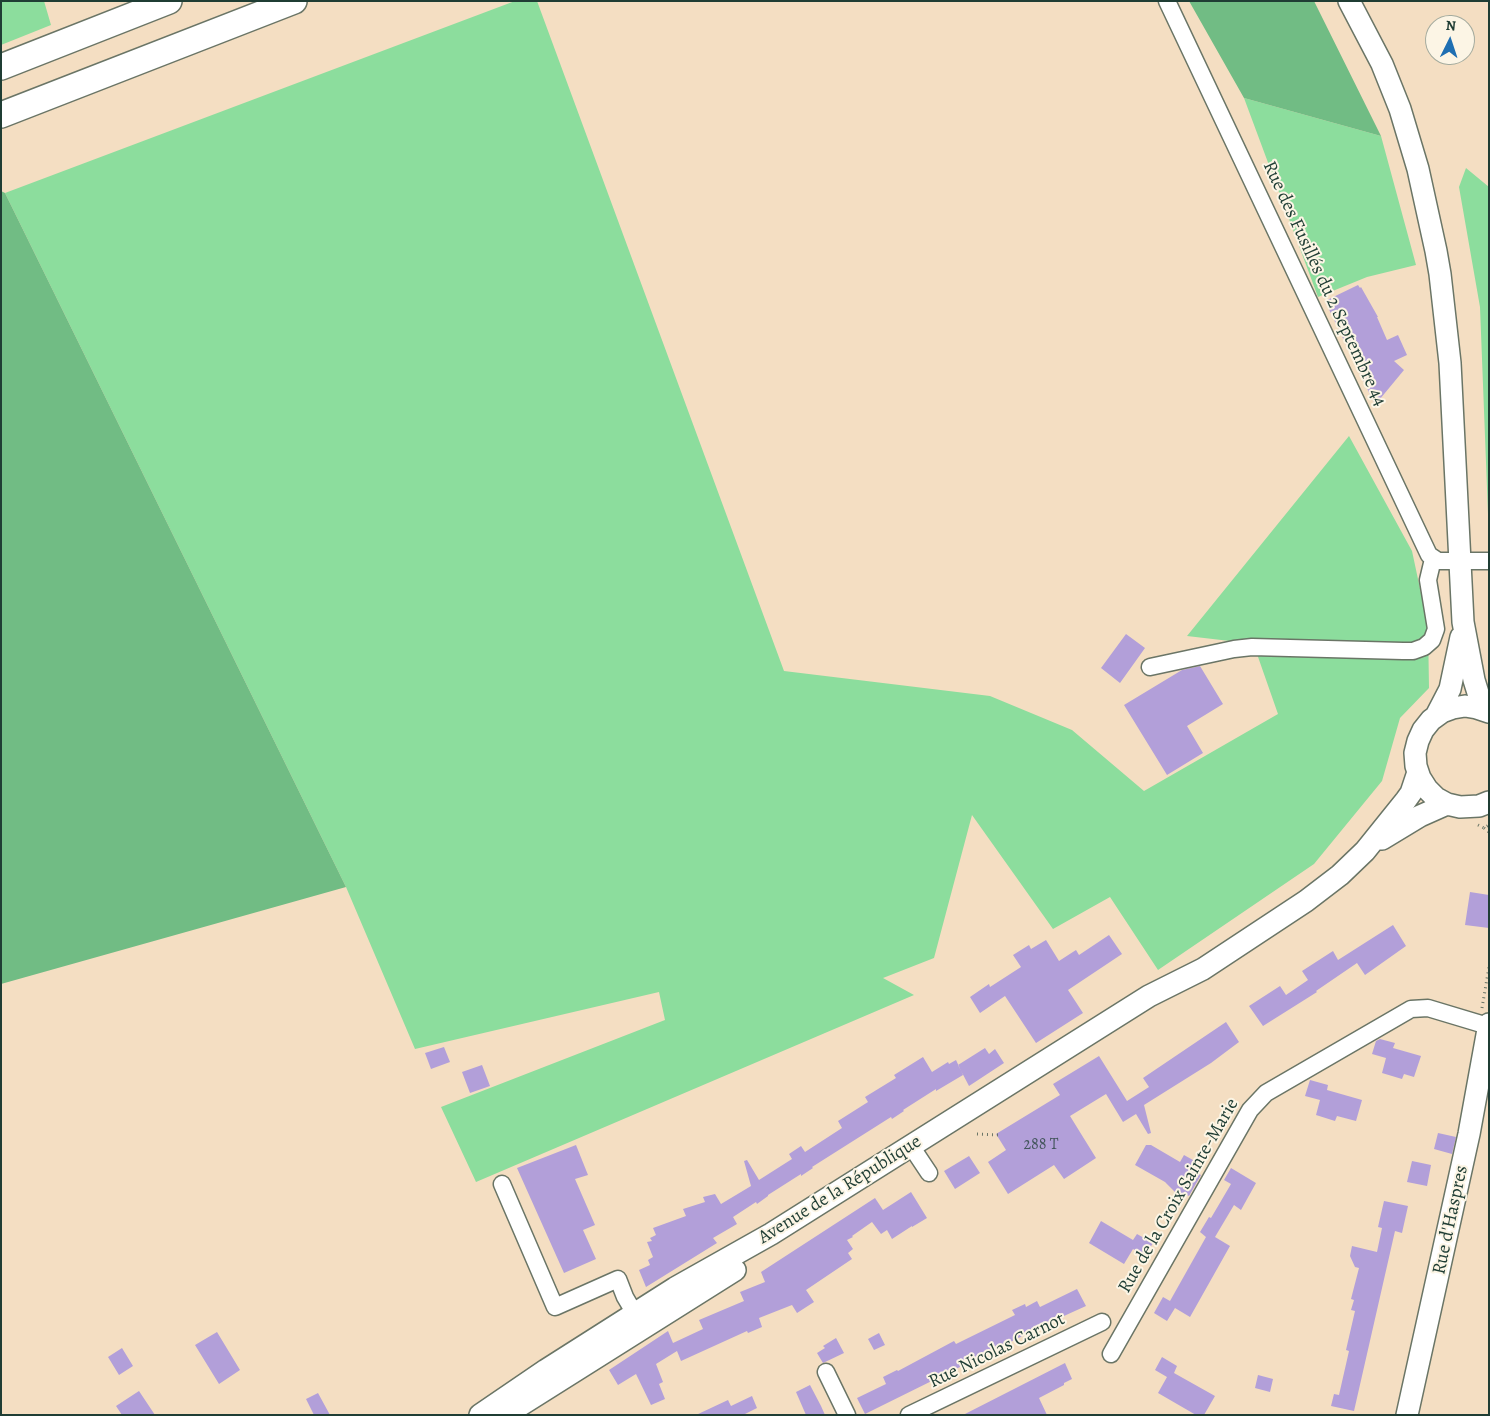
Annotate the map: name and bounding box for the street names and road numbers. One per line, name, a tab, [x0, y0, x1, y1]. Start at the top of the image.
street label: Rue des Fusillés du 2 Septembre 44	[1257, 158, 1391, 410]
street label: Rue de la Croix Sainte-Marie	[1114, 1095, 1244, 1297]
street label: Avenue de la République	[754, 1130, 926, 1250]
street label: Rue d'Haspres	[1428, 1163, 1474, 1277]
street label: Rue Nicolas Carnot	[925, 1308, 1069, 1394]

